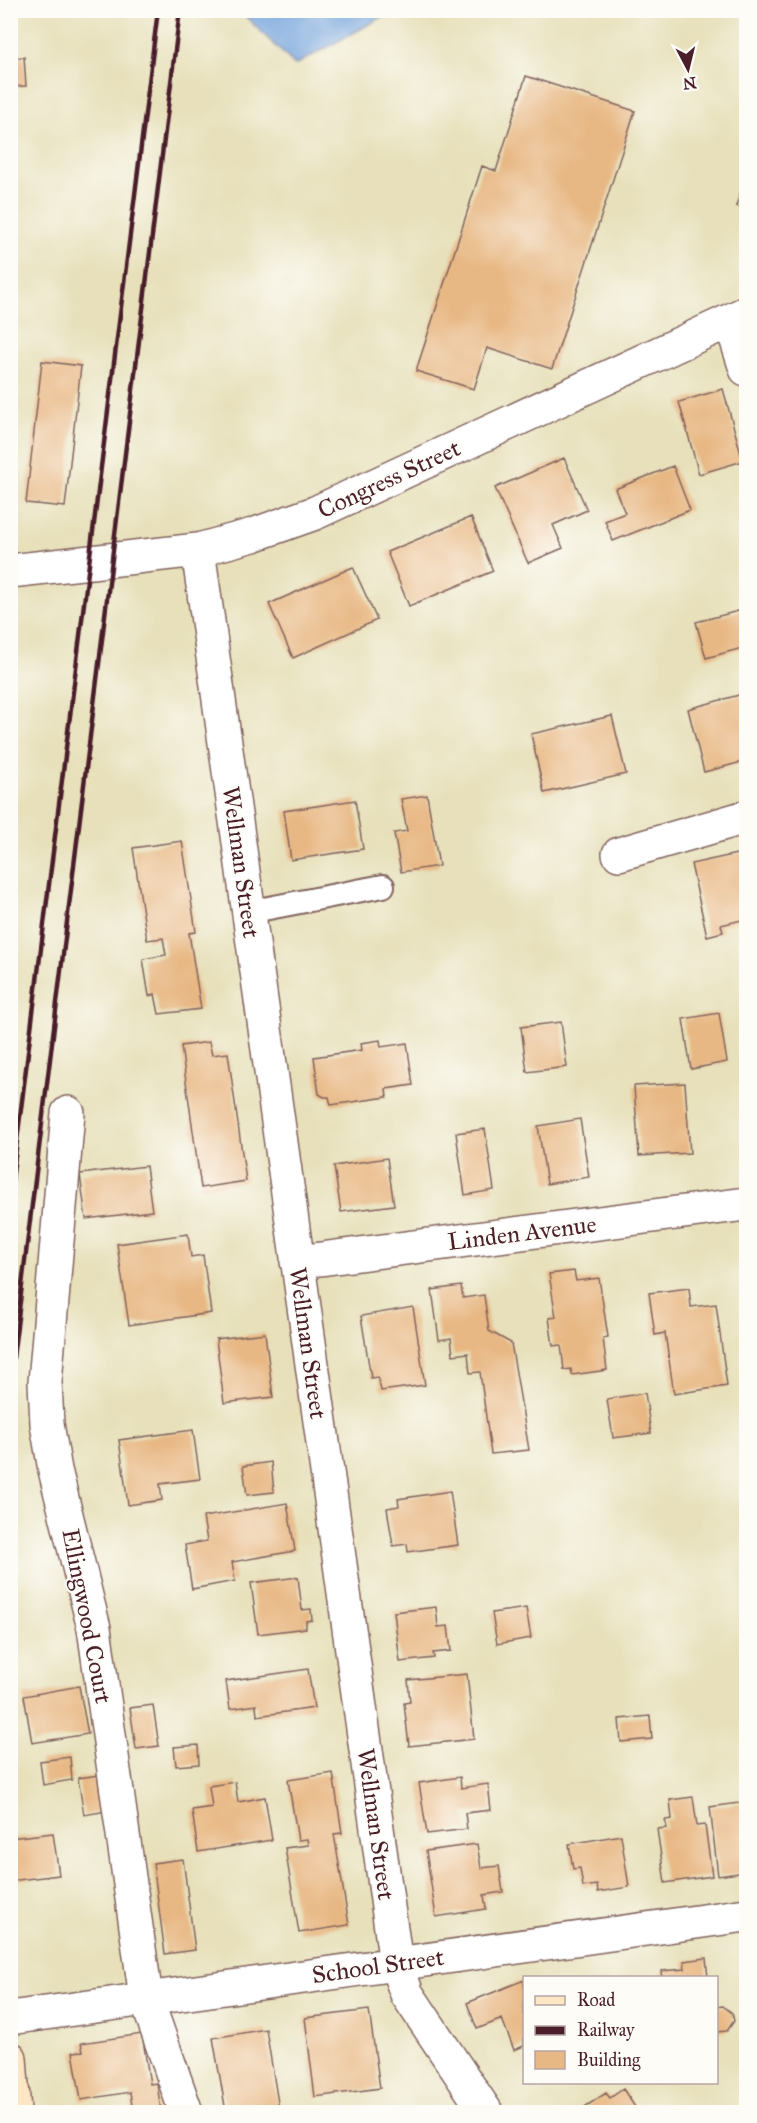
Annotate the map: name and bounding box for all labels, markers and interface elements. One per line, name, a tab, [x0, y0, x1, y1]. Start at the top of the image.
north arrow	[658, 39, 718, 99]
text: N	[681, 73, 698, 94]
street label: Congress Street	[313, 433, 466, 525]
street label: Wellman Street	[216, 784, 267, 940]
street label: Linden Avenue	[446, 1209, 598, 1257]
street label: Wellman Street	[283, 1265, 334, 1421]
street label: Ellingwood Court	[55, 1526, 119, 1706]
street label: Wellman Street	[351, 1746, 402, 1902]
street label: School Street	[310, 1942, 446, 1990]
legend	[523, 1976, 718, 2084]
text: Road	[577, 1989, 615, 2011]
text: Railway	[577, 2019, 635, 2041]
text: Building	[577, 2049, 641, 2072]

